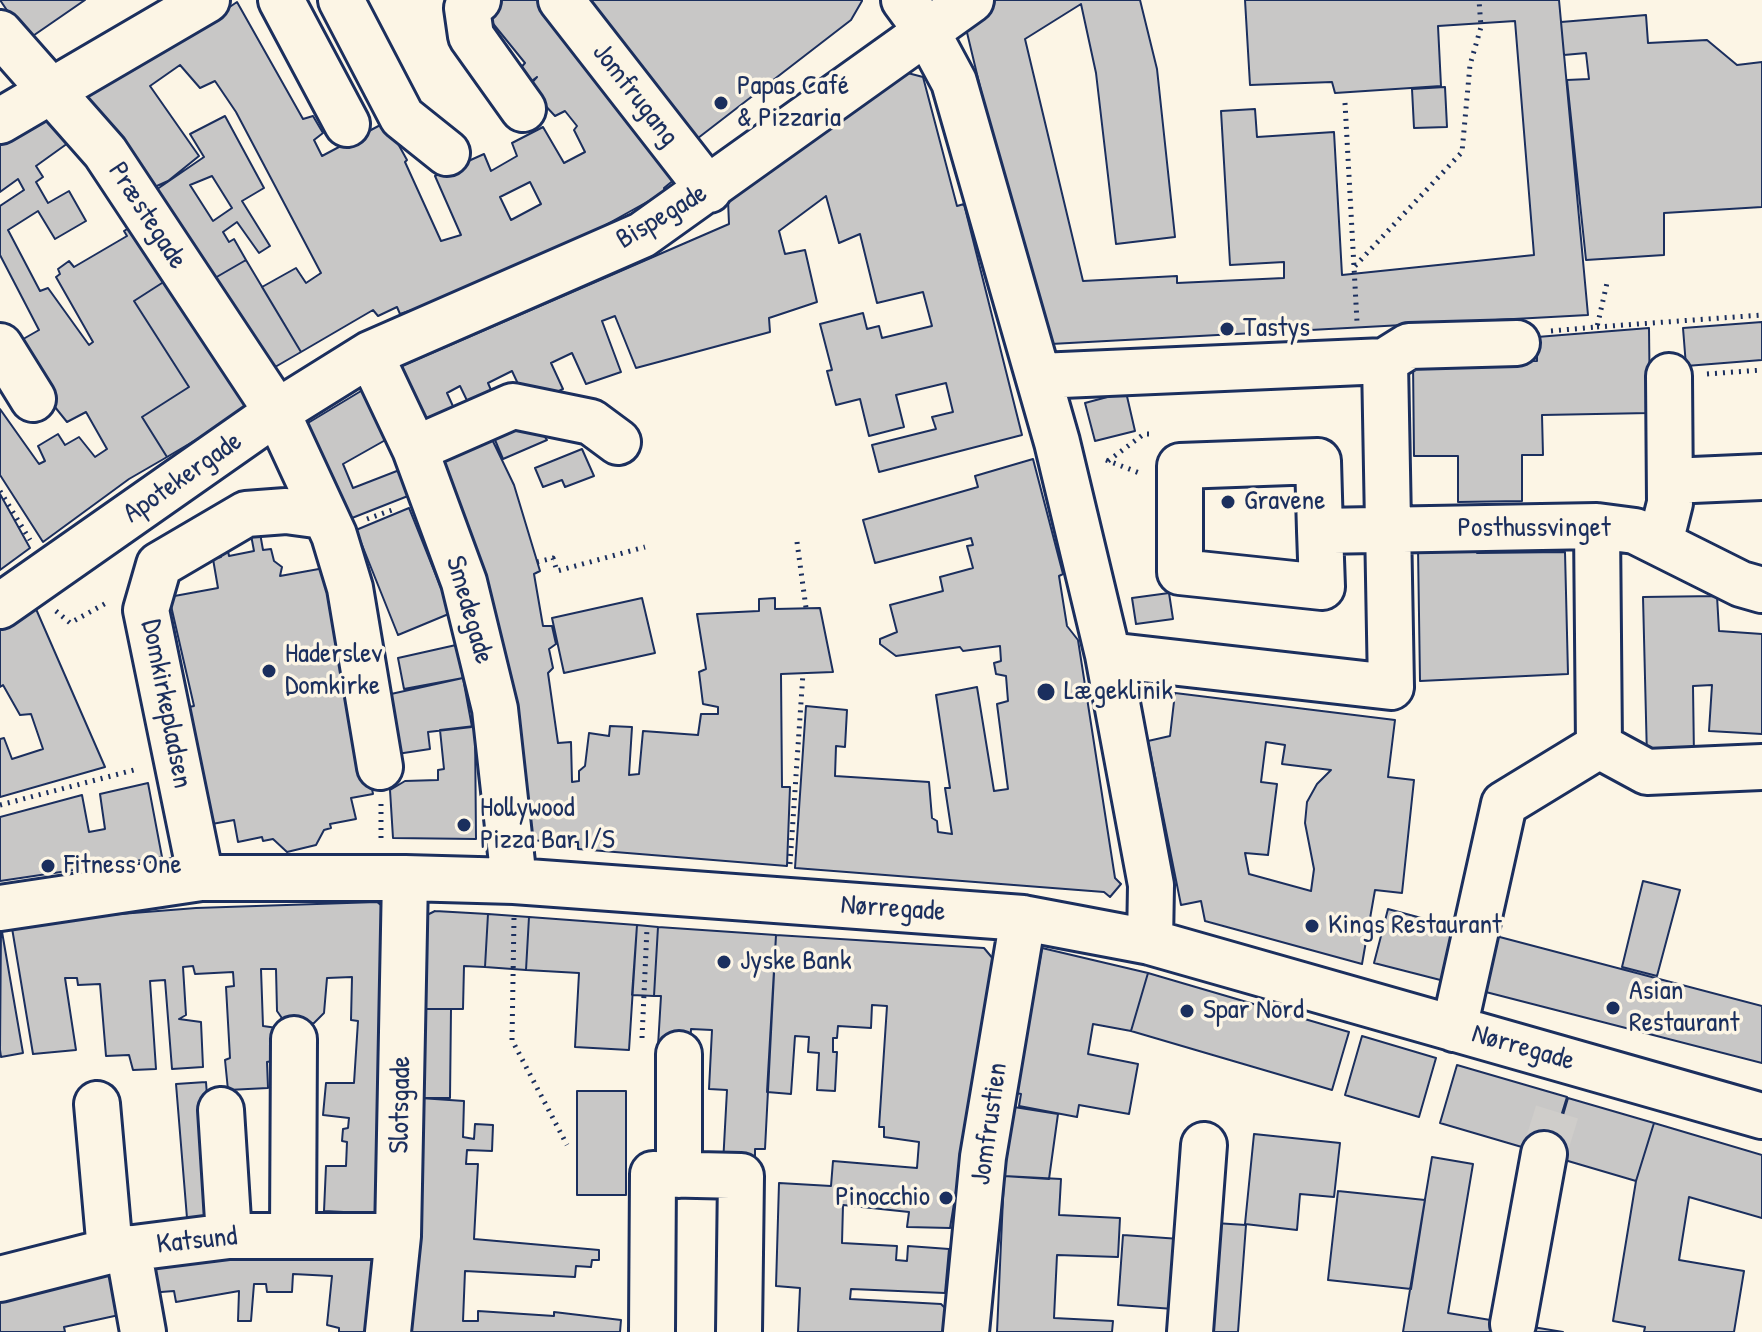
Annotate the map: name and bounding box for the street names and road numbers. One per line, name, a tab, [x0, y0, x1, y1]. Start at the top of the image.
street label: Jomfrugang	[584, 37, 686, 153]
street label: Præstegade	[100, 156, 194, 276]
street label: Bispegade	[611, 177, 713, 257]
street label: Apotekergade	[117, 425, 249, 531]
street label: Posthussvinget	[1457, 512, 1611, 546]
street label: Smedegade	[438, 552, 500, 668]
street label: Domkirkepladsen	[133, 617, 199, 791]
street label: Nørregade	[840, 889, 946, 929]
street label: Nørregade	[1468, 1017, 1578, 1079]
street label: Slotsgade	[383, 1056, 419, 1154]
street label: Jomfrustien	[965, 1061, 1015, 1187]
street label: Katsund	[155, 1220, 239, 1262]

